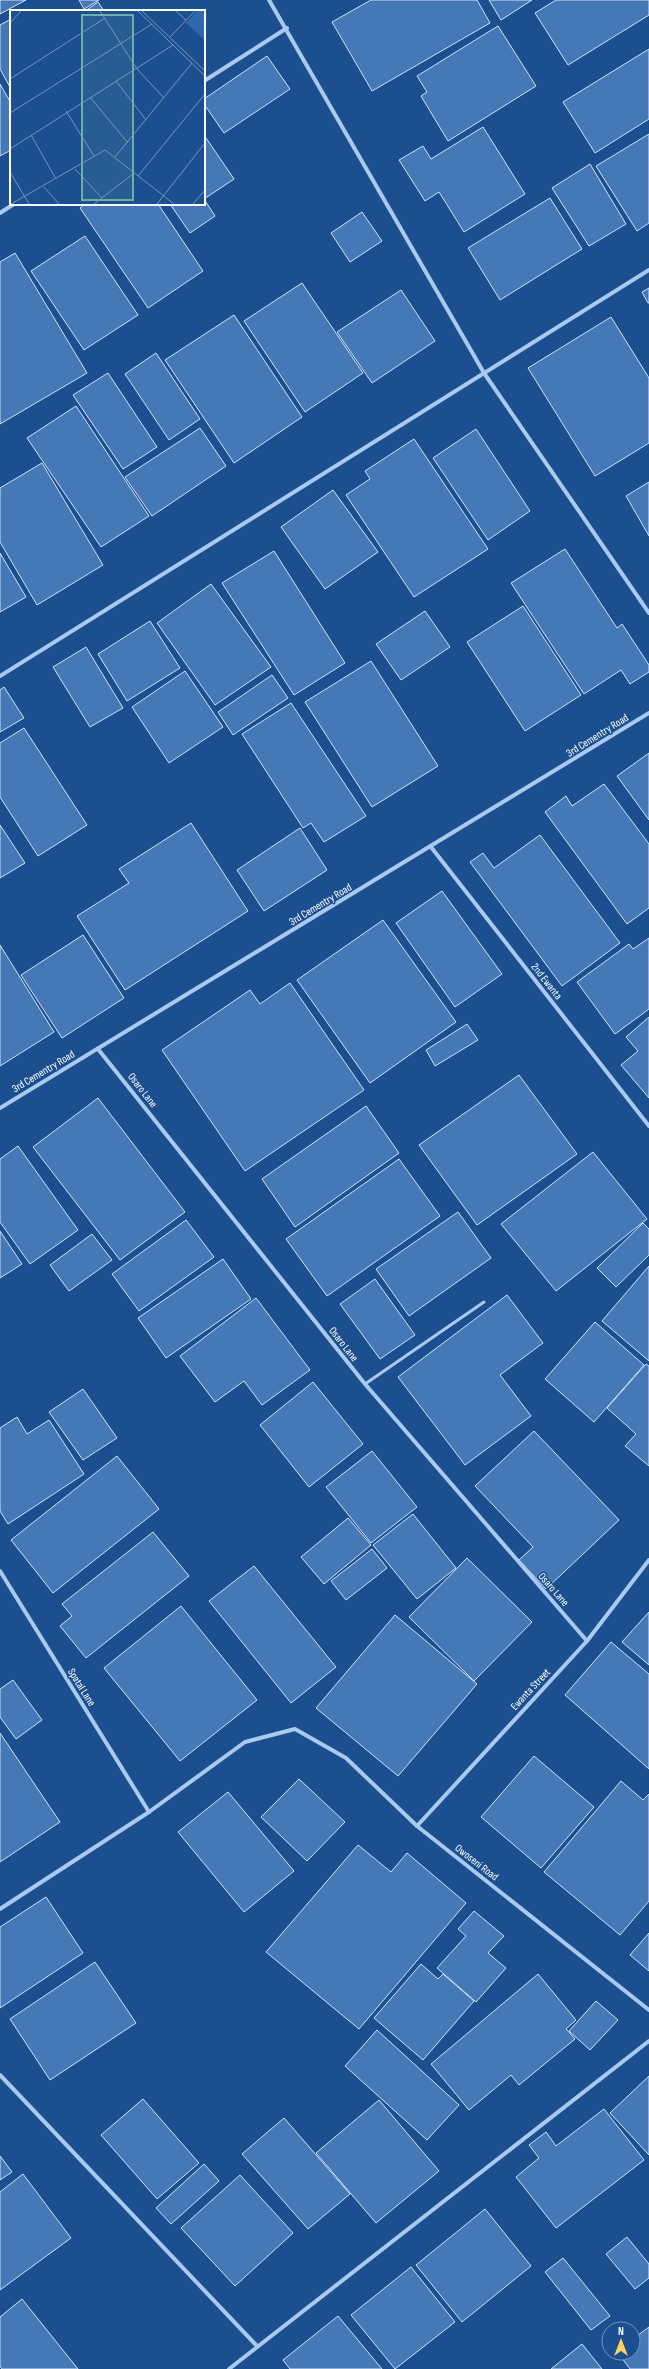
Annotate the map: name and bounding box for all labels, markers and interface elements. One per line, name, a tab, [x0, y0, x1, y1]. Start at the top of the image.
inset map	[10, 10, 205, 205]
street label: 3rd Cementry Road	[564, 711, 631, 760]
street label: 3rd Cementry Road	[287, 880, 354, 928]
street label: 2nd Ewanta	[528, 960, 565, 1002]
street label: 3rd Cementry Road	[10, 1047, 77, 1095]
street label: Osaro Lane	[125, 1070, 160, 1110]
street label: Osaro Lane	[326, 1324, 361, 1364]
street label: Osaro Lane	[535, 1570, 572, 1609]
street label: Ewanta Street	[508, 1665, 553, 1713]
street label: Spatal Lane	[65, 1666, 98, 1709]
street label: Owoseni Road	[452, 1841, 501, 1884]
north arrow	[601, 2321, 641, 2361]
text: N	[618, 2325, 624, 2338]

